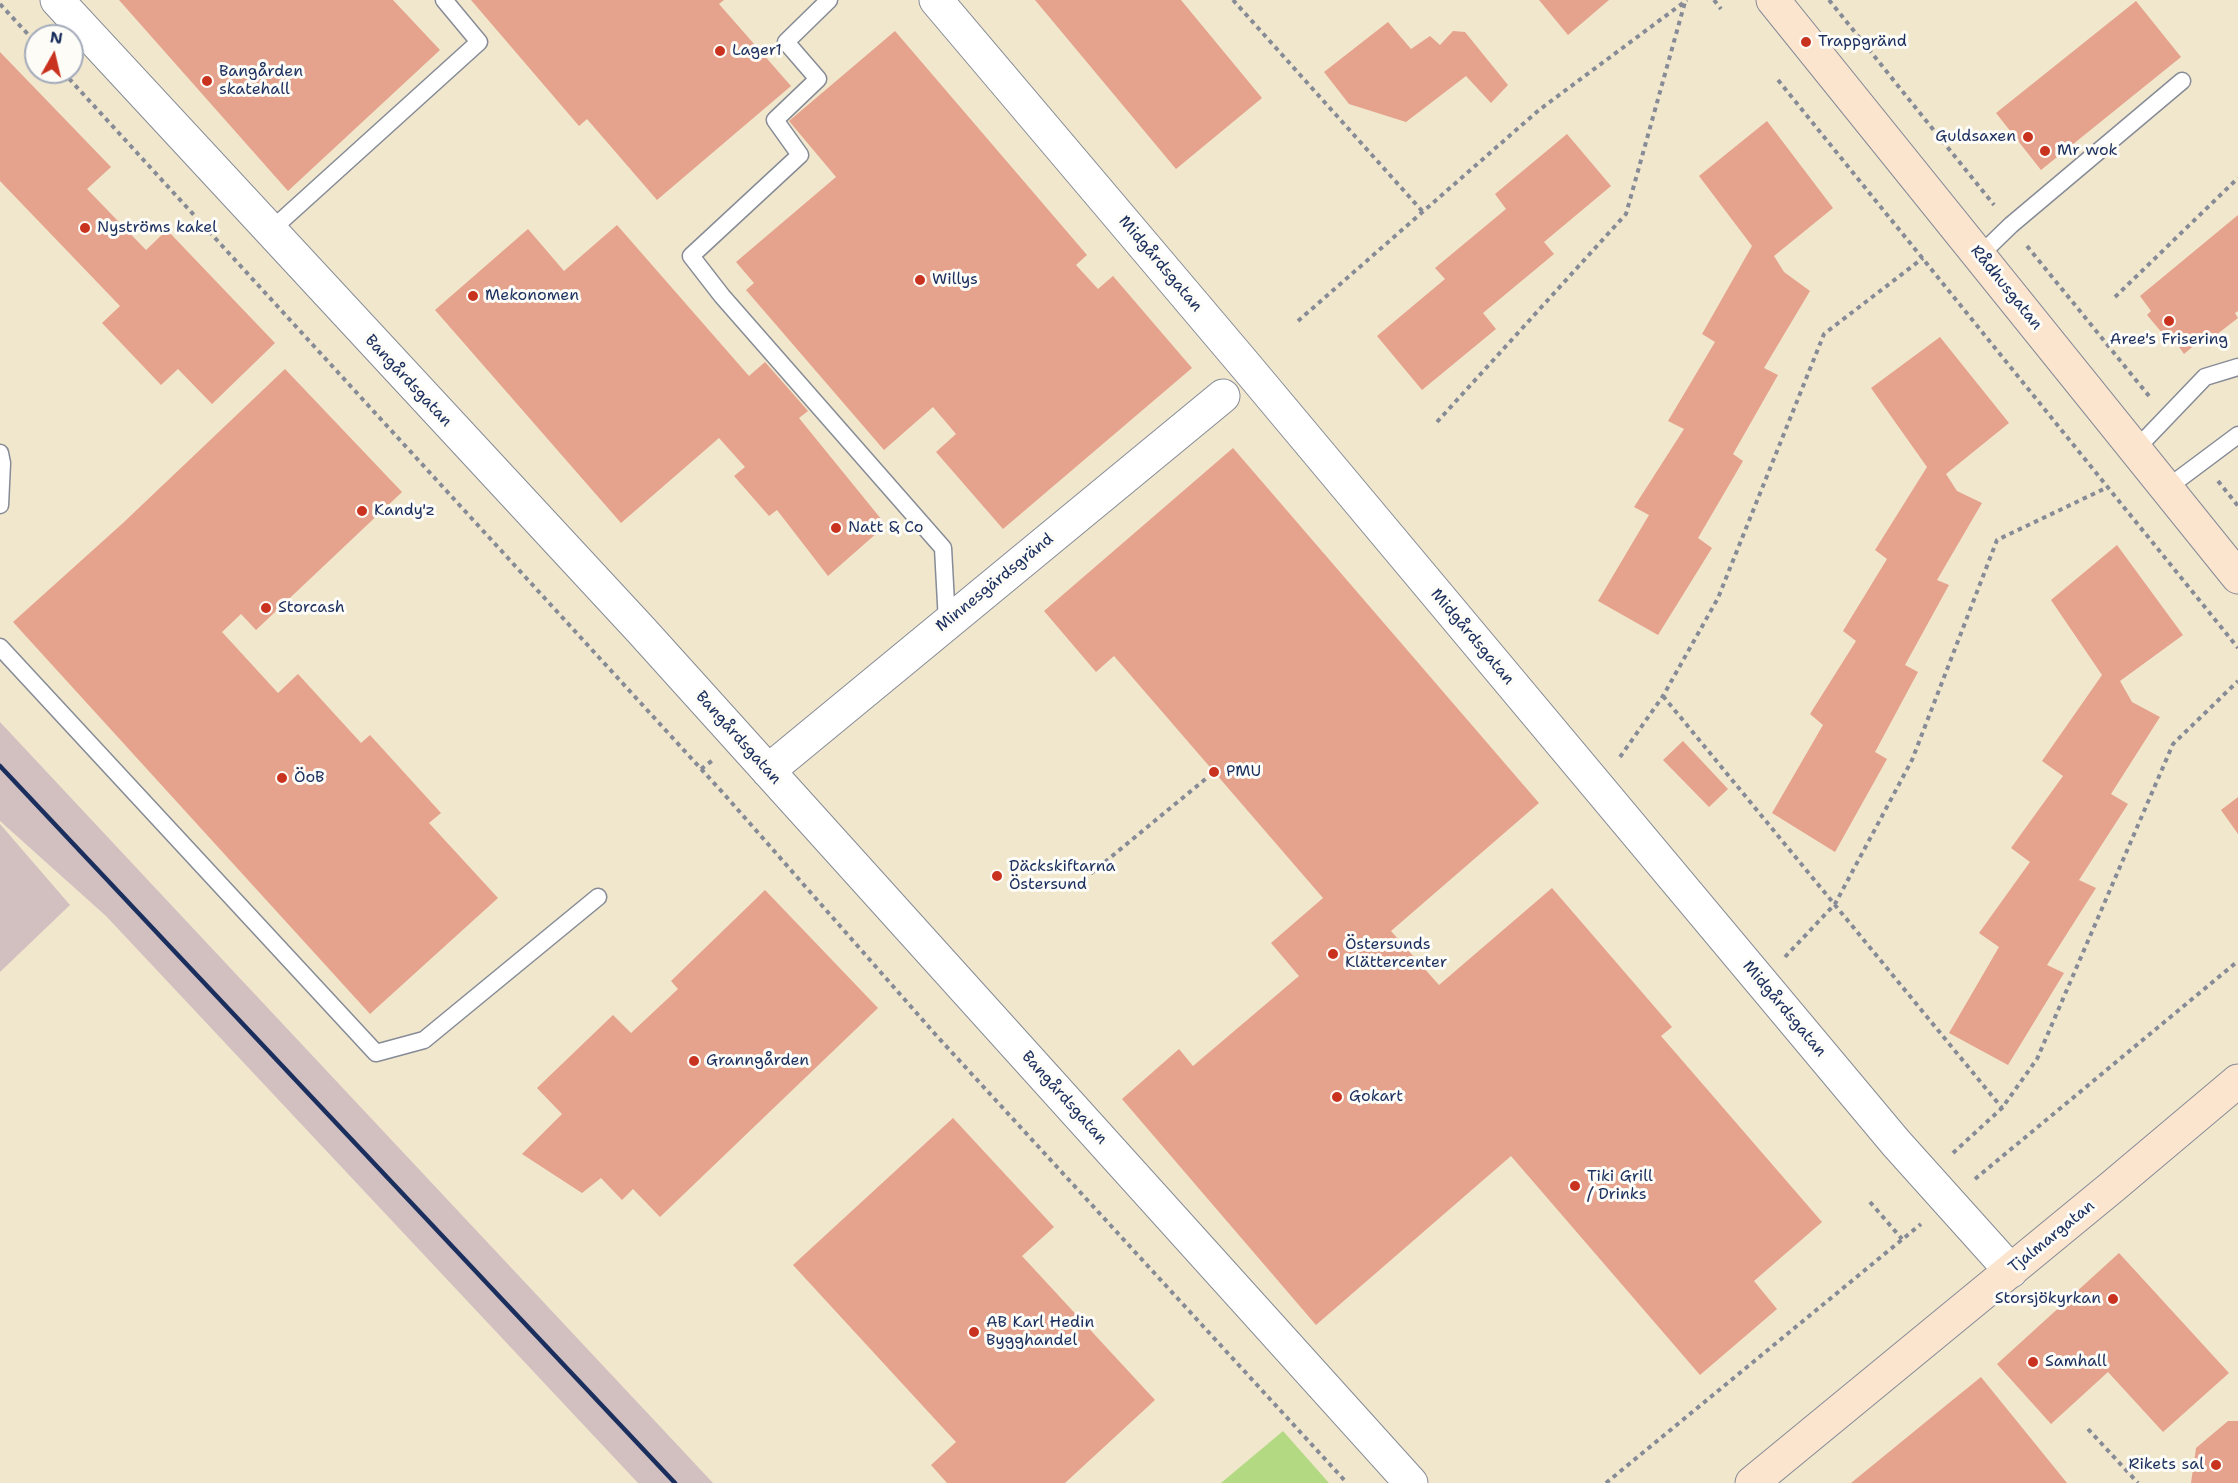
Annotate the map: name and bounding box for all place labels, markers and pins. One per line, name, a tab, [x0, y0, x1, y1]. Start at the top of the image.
place label: Trappgränd	[1818, 32, 1907, 52]
marker: Trappgränd	[1799, 35, 1813, 49]
place label: Lager1	[732, 41, 782, 61]
marker: Lager1	[713, 44, 727, 58]
place label: Bangården skatehall	[219, 62, 303, 100]
marker: Bangården skatehall	[200, 74, 214, 88]
place label: Guldsaxen	[1935, 127, 2016, 147]
marker: Guldsaxen	[2021, 130, 2035, 144]
place label: Mr wok	[2057, 141, 2118, 161]
marker: Mr wok	[2038, 144, 2052, 158]
place label: Nyströms kakel	[97, 218, 217, 238]
marker: Nyströms kakel	[78, 221, 92, 235]
place label: Willys	[932, 270, 978, 290]
marker: Willys	[913, 273, 927, 287]
place label: Mekonomen	[485, 286, 579, 306]
marker: Mekonomen	[466, 289, 480, 303]
marker: Aree's Frisering	[2162, 314, 2176, 328]
place label: Aree's Frisering	[2110, 330, 2228, 350]
place label: Kandy'z	[374, 501, 435, 521]
marker: Kandy'z	[355, 504, 369, 518]
place label: Natt & Co	[848, 518, 923, 538]
marker: Natt & Co	[829, 521, 843, 535]
place label: Storcash	[278, 598, 345, 618]
marker: Storcash	[259, 601, 273, 615]
place label: PMU	[1226, 762, 1261, 782]
marker: PMU	[1207, 765, 1221, 779]
place label: ÖoB	[294, 768, 325, 788]
marker: ÖoB	[275, 771, 289, 785]
place label: Däckskiftarna Östersund	[1009, 857, 1116, 895]
marker: Däckskiftarna Östersund	[990, 869, 1004, 883]
place label: Östersunds Klättercenter	[1345, 935, 1447, 973]
marker: Östersunds Klättercenter	[1326, 947, 1340, 961]
place label: Granngården	[706, 1051, 809, 1071]
marker: Granngården	[687, 1054, 701, 1068]
place label: Gokart	[1349, 1087, 1403, 1107]
marker: Gokart	[1330, 1090, 1344, 1104]
place label: Tiki Grill / Drinks	[1587, 1167, 1653, 1205]
marker: Tiki Grill / Drinks	[1568, 1179, 1582, 1193]
place label: Storsjökyrkan	[1995, 1289, 2101, 1309]
marker: Storsjökyrkan	[2106, 1292, 2120, 1306]
place label: AB Karl Hedin Bygghandel	[986, 1313, 1094, 1351]
marker: AB Karl Hedin Bygghandel	[967, 1325, 981, 1339]
place label: Samhall	[2045, 1352, 2107, 1372]
marker: Samhall	[2026, 1355, 2040, 1369]
place label: Rikets sal	[2128, 1455, 2204, 1475]
marker: Rikets sal	[2209, 1458, 2223, 1472]

